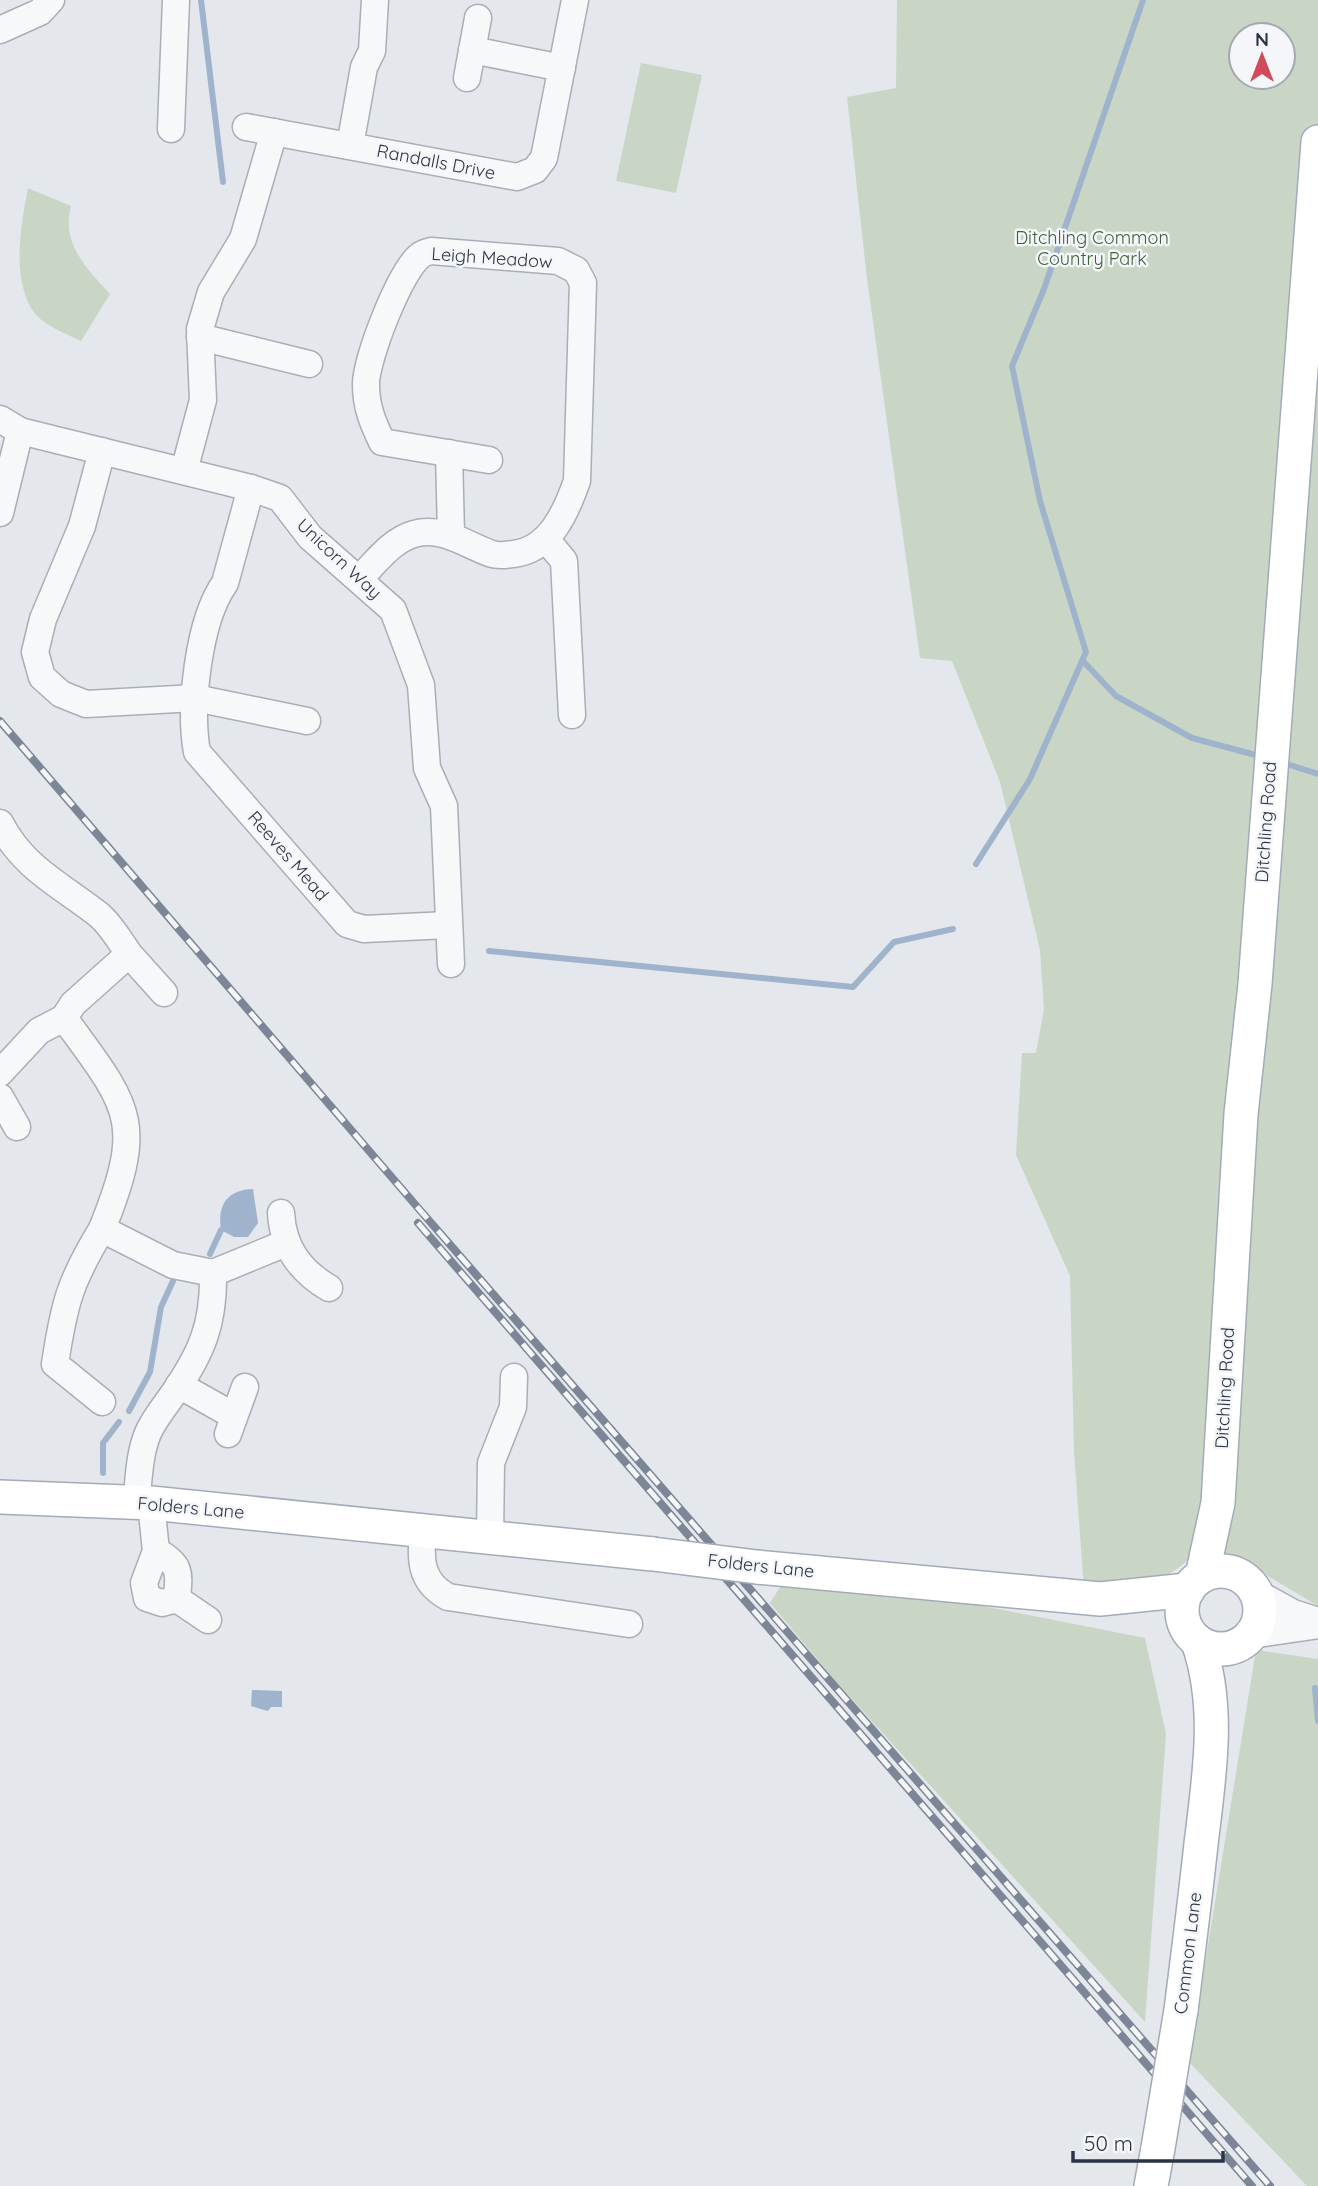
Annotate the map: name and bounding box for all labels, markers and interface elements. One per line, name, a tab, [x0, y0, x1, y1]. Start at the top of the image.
north arrow	[1227, 21, 1297, 91]
text: N	[1255, 27, 1269, 51]
street label: Randalls Drive	[375, 139, 497, 184]
park label: Ditchling Common Country Park	[1015, 226, 1169, 270]
street label: Leigh Meadow	[431, 242, 553, 273]
street label: Unicorn Way	[292, 513, 387, 604]
street label: Ditchling Road	[1250, 761, 1281, 883]
street label: Reeves Mead	[243, 806, 334, 906]
street label: Ditchling Road	[1210, 1327, 1239, 1449]
street label: Folders Lane	[137, 1491, 245, 1524]
street label: Folders Lane	[707, 1548, 816, 1583]
street label: Common Lane	[1169, 1891, 1206, 2015]
scale bar	[1073, 2120, 1224, 2164]
text: 50 m	[1084, 2130, 1133, 2156]

